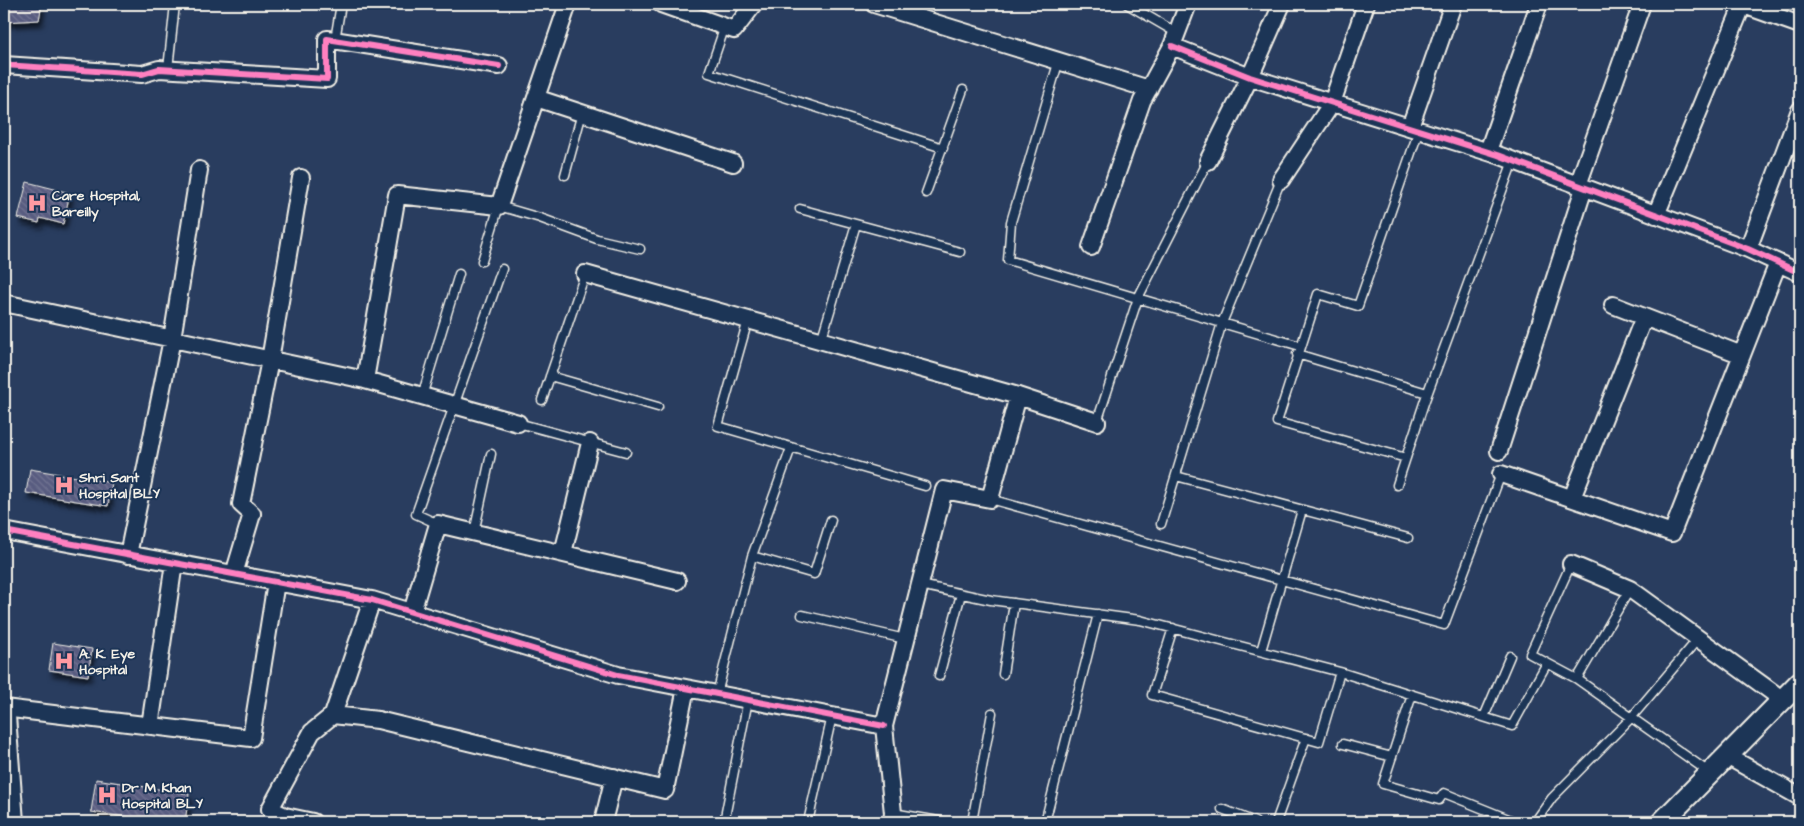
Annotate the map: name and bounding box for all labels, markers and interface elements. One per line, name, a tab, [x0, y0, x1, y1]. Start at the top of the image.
place label: Care Hospital, Bareilly	[52, 186, 141, 222]
hospital icon: Care Hospital, Bareilly	[26, 192, 48, 214]
place label: Shri Sant Hospital BLY	[78, 468, 161, 504]
hospital icon: Shri Sant Hospital BLY	[53, 474, 75, 496]
place label: A. K. Eye Hospital	[79, 644, 136, 680]
hospital icon: A. K. Eye Hospital	[53, 650, 75, 672]
place label: Dr M Khan Hospital BLY	[122, 778, 204, 814]
hospital icon: Dr M Khan Hospital BLY	[96, 784, 118, 806]

